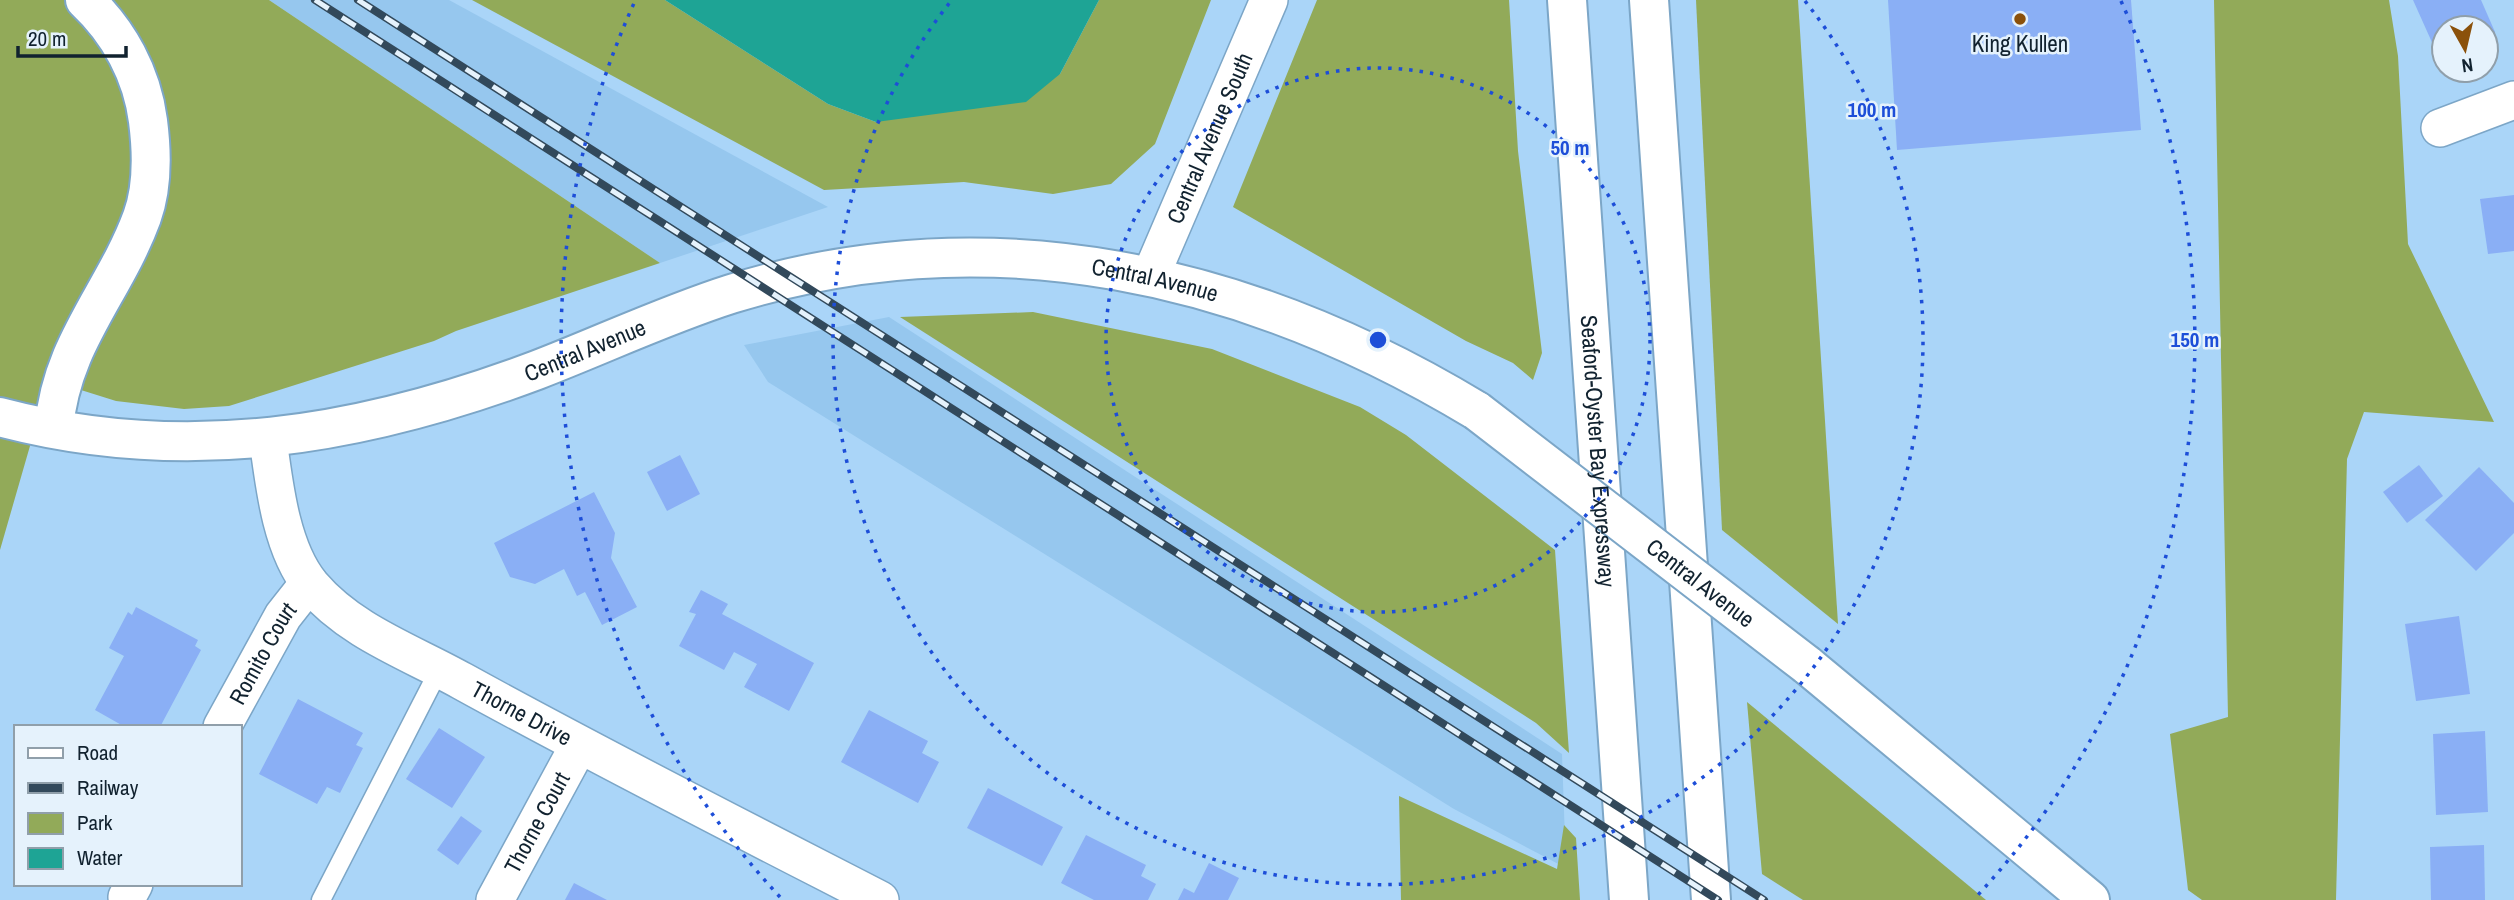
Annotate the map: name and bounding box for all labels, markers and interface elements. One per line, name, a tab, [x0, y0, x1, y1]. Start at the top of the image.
marker: King Kullen	[2012, 11, 2028, 27]
scale bar	[18, 14, 126, 58]
north arrow	[2430, 14, 2500, 84]
text: 20 m	[28, 24, 66, 53]
place label: King Kullen	[1972, 28, 2068, 59]
street label: Central Avenue South	[1159, 48, 1260, 228]
text: N	[2460, 52, 2475, 79]
text: 100 m	[1848, 95, 1896, 124]
text: 50 m	[1550, 133, 1590, 162]
street label: Central Avenue	[1090, 251, 1222, 309]
street label: Central Avenue	[520, 311, 650, 388]
street label: Seaford-Oyster Bay Expressway	[1574, 314, 1623, 589]
text: 150 m	[2171, 325, 2219, 354]
centre of rings	[1366, 328, 1390, 352]
street label: Central Avenue	[1640, 531, 1761, 634]
street label: Romito Court	[221, 596, 303, 710]
street label: Thorne Drive	[466, 673, 578, 753]
legend	[14, 725, 242, 886]
text: Road	[77, 738, 118, 767]
street label: Thorne Court	[496, 766, 577, 879]
text: Railway	[77, 773, 139, 802]
text: Park	[77, 808, 113, 837]
text: Water	[77, 843, 123, 872]

